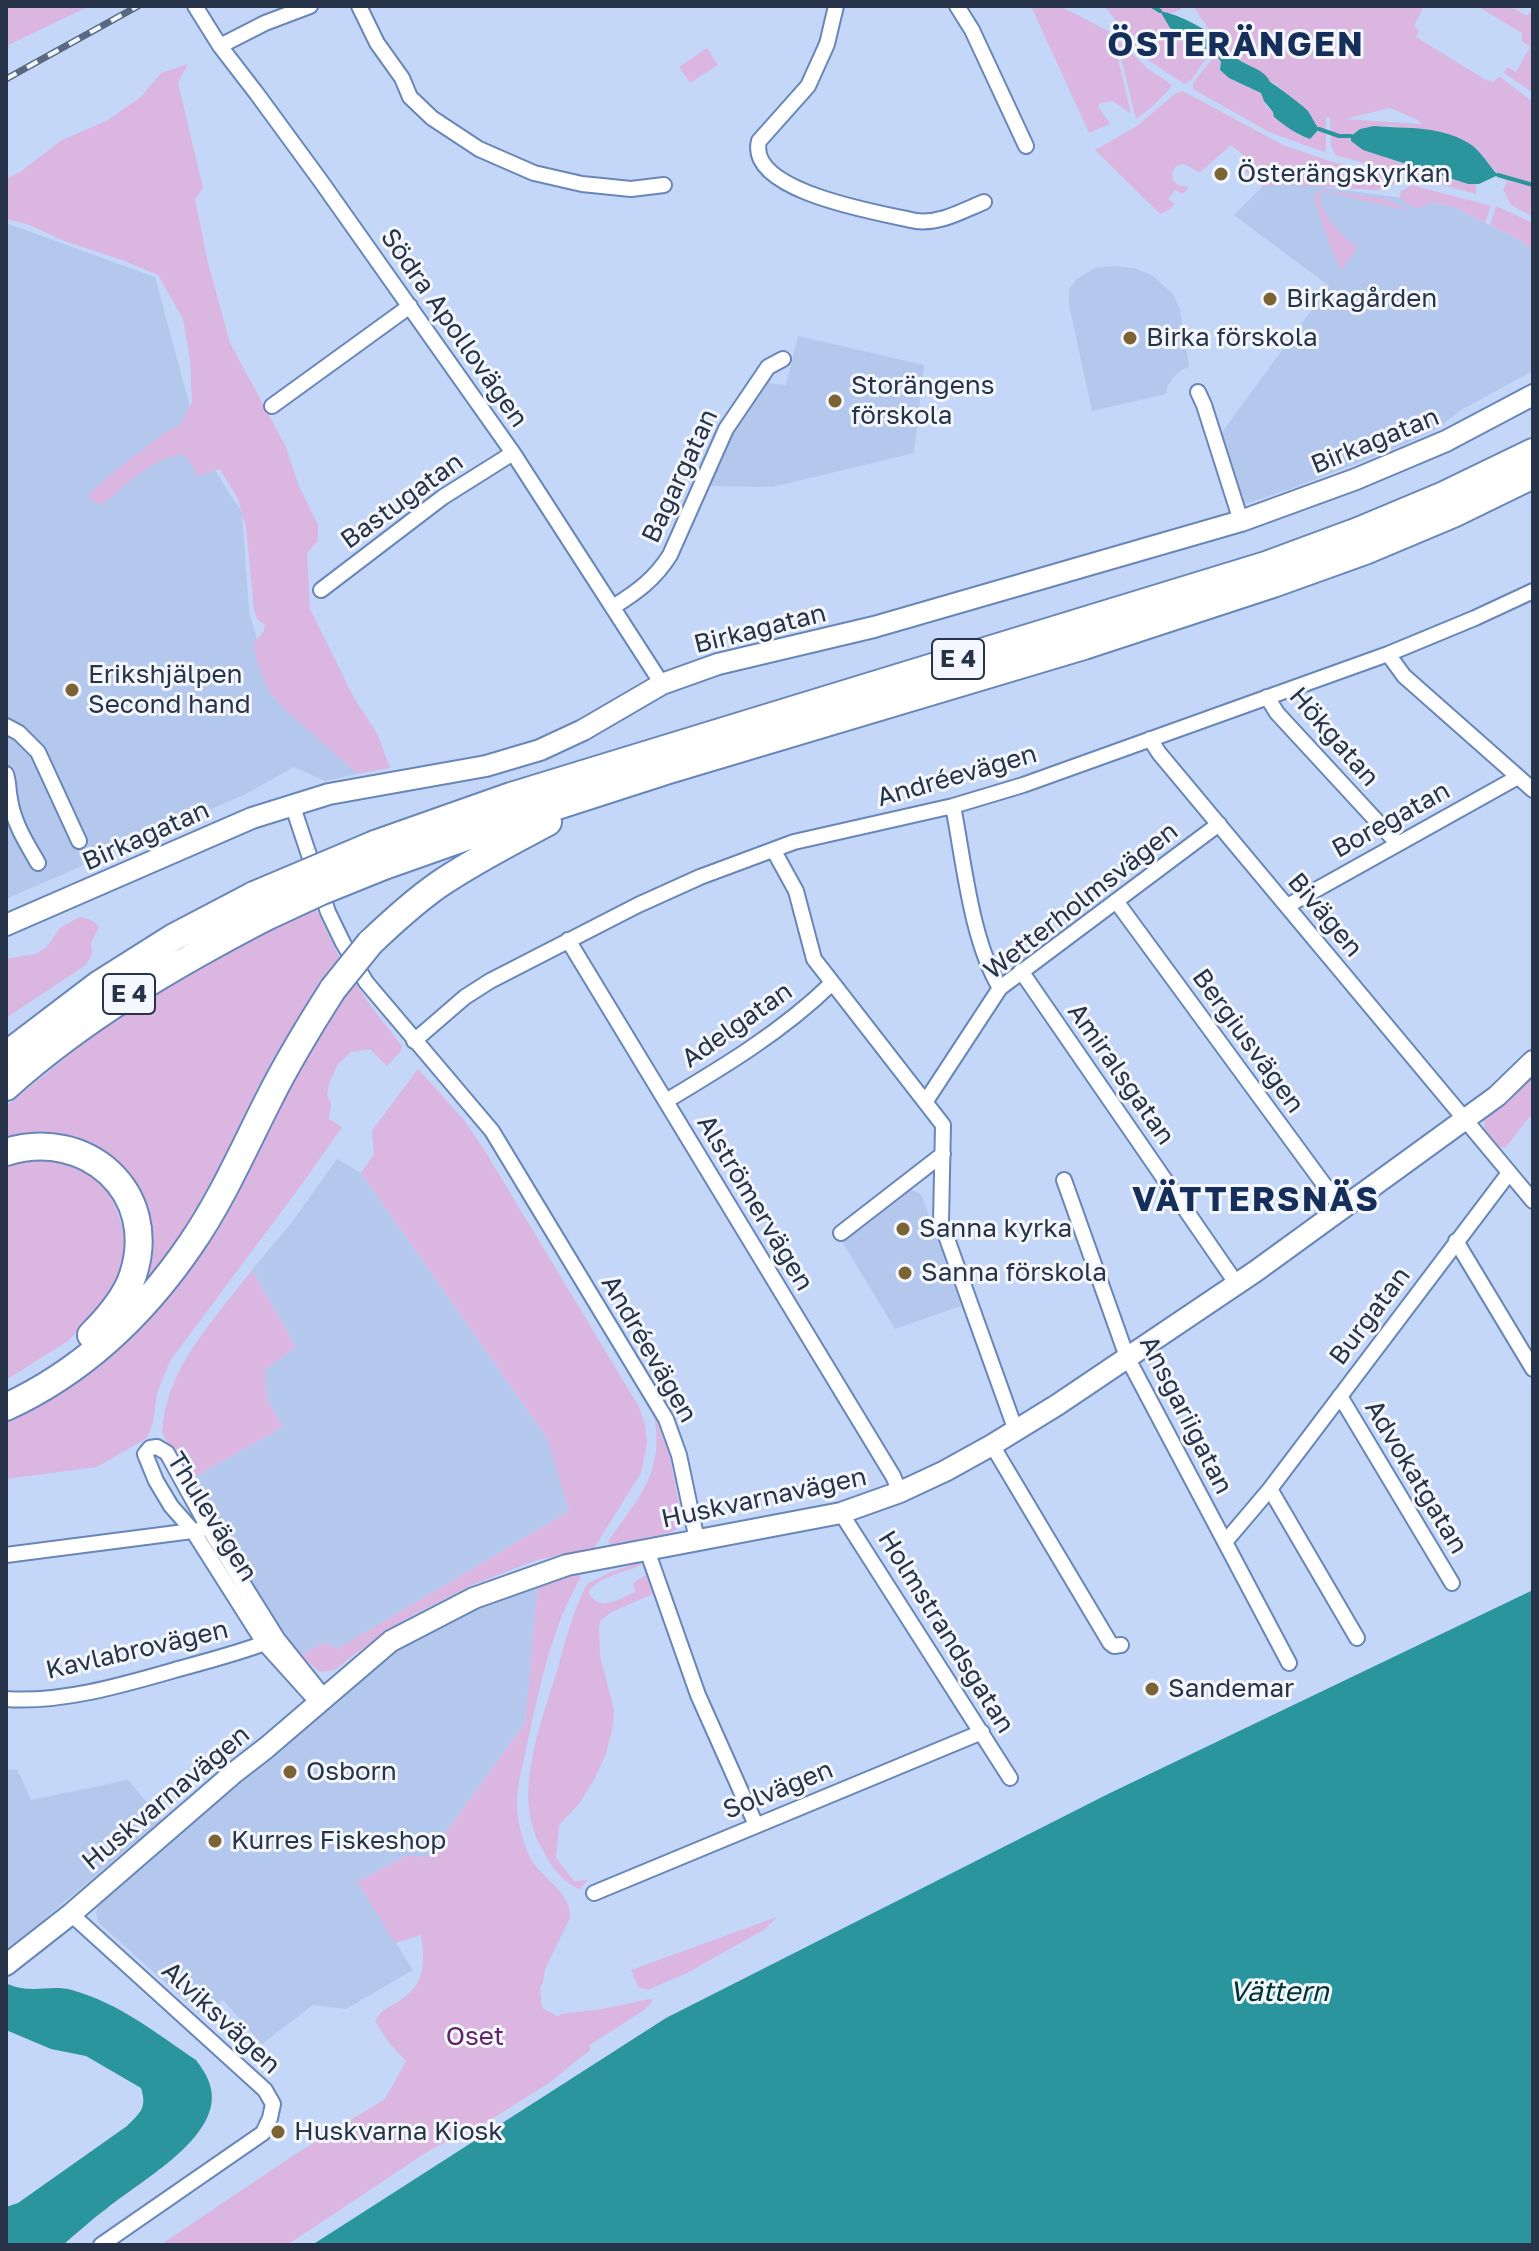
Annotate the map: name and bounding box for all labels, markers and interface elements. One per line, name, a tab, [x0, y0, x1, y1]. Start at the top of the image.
district label: ÖSTERÄNGEN	[1107, 25, 1365, 65]
place label: Österängskyrkan	[1237, 158, 1451, 190]
marker: Österängskyrkan	[1212, 165, 1230, 183]
street label: Södra Apollovägen	[374, 223, 534, 433]
place label: Birkagården	[1286, 283, 1437, 315]
marker: Birkagården	[1261, 290, 1279, 308]
place label: Birka förskola	[1146, 322, 1318, 354]
marker: Birka förskola	[1121, 329, 1139, 347]
place label: Storängens förskola	[851, 370, 995, 432]
marker: Storängens förskola	[826, 392, 844, 410]
street label: Birkagatan	[1307, 401, 1443, 481]
street label: Bagargatan	[635, 404, 725, 548]
street label: Bastugatan	[335, 446, 469, 556]
street label: Birkagatan	[691, 598, 829, 660]
road number: E 4	[932, 639, 984, 679]
place label: Erikshjälpen Second hand	[88, 659, 251, 720]
marker: Erikshjälpen Second hand	[63, 681, 81, 699]
street label: Hökgatan	[1283, 681, 1385, 793]
street label: Andréevägen	[874, 738, 1040, 814]
street label: Boregatan	[1327, 775, 1455, 865]
street label: Birkagatan	[78, 794, 214, 878]
street label: Wetterholmsvägen	[978, 816, 1184, 986]
street label: Bivägen	[1281, 867, 1369, 963]
street label: Bergiusvägen	[1185, 963, 1311, 1119]
road number: E 4	[103, 974, 155, 1014]
street label: Adelgatan	[676, 976, 798, 1074]
street label: Amiralsgatan	[1061, 997, 1181, 1151]
street label: Alströmervägen	[690, 1109, 820, 1297]
district label: VÄTTERSNÄS	[1132, 1180, 1380, 1220]
place label: Sanna kyrka	[919, 1213, 1072, 1245]
marker: Sanna kyrka	[894, 1220, 912, 1238]
place label: Sanna förskola	[921, 1257, 1107, 1289]
street label: Burgatan	[1323, 1261, 1417, 1371]
marker: Sanna förskola	[896, 1264, 914, 1282]
street label: Andréevägen	[594, 1270, 704, 1428]
street label: Ansgariigatan	[1133, 1331, 1239, 1499]
street label: Advokatgatan	[1358, 1395, 1474, 1559]
street label: Thulevägen	[160, 1447, 264, 1587]
street label: Huskvarnavägen	[659, 1461, 869, 1535]
street label: Holmstrandsgatan	[871, 1525, 1021, 1739]
street label: Kavlabrovägen	[43, 1614, 231, 1686]
place label: Sandemar	[1168, 1673, 1294, 1705]
marker: Sandemar	[1143, 1680, 1161, 1698]
street label: Huskvarnavägen	[76, 1719, 256, 1877]
street label: Solvägen	[718, 1754, 838, 1826]
place label: Osborn	[306, 1756, 397, 1788]
marker: Osborn	[281, 1763, 299, 1781]
place label: Kurres Fiskeshop	[231, 1825, 446, 1857]
marker: Kurres Fiskeshop	[206, 1832, 224, 1850]
street label: Alviksvägen	[155, 1955, 287, 2081]
water label: Vättern	[1229, 1975, 1329, 2009]
park label: Oset	[446, 2021, 504, 2053]
place label: Huskvarna Kiosk	[294, 2116, 503, 2148]
marker: Huskvarna Kiosk	[269, 2123, 287, 2141]

